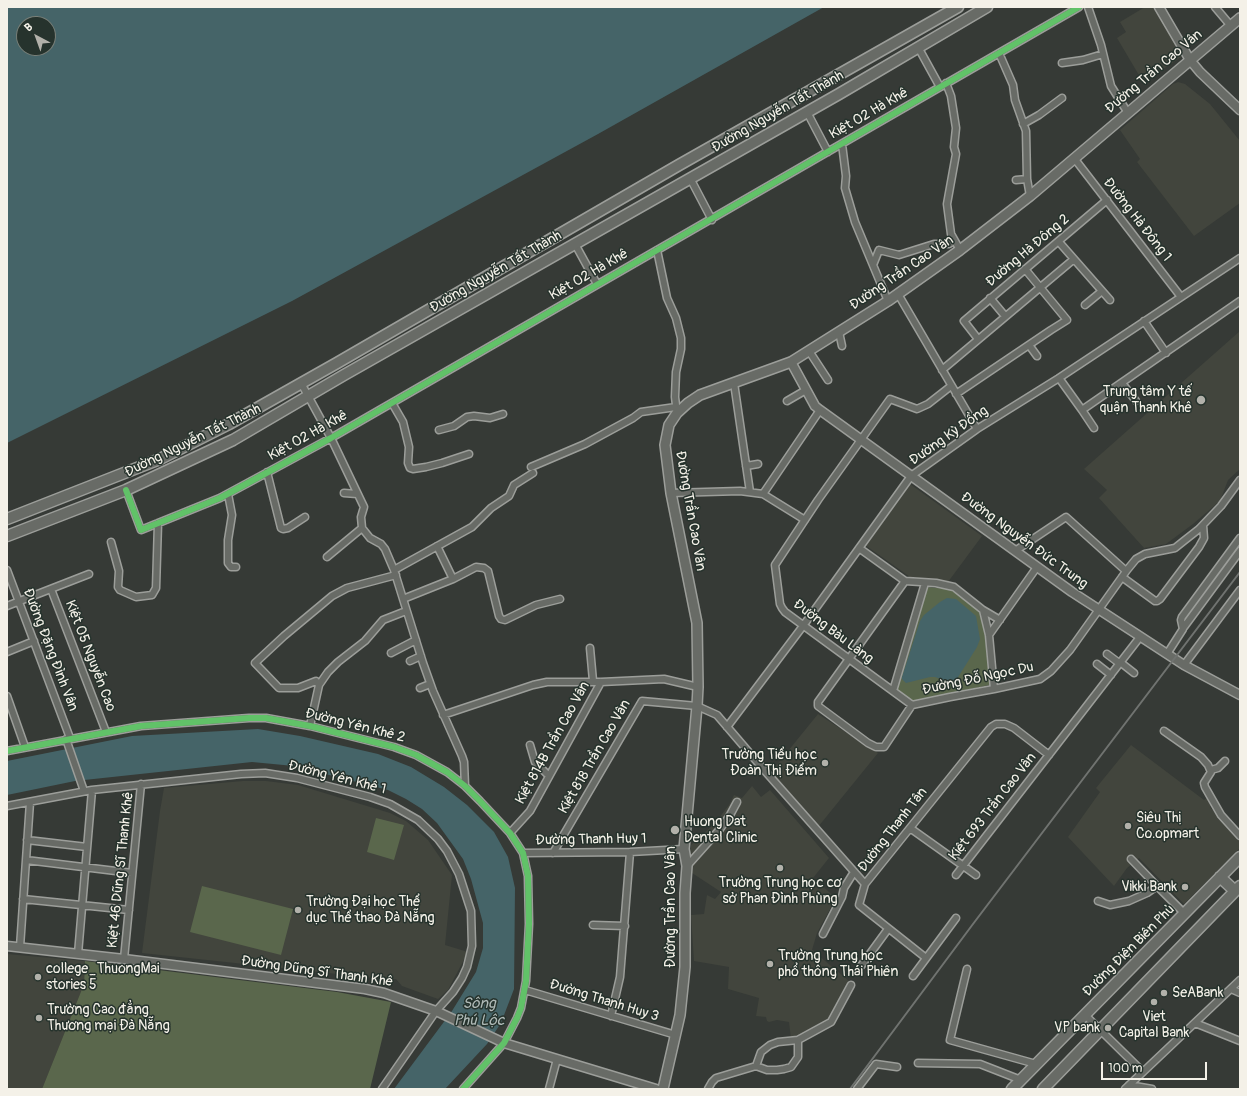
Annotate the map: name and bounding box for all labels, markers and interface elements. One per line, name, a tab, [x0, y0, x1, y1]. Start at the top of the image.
north arrow	[16, 16, 56, 56]
text: B	[22, 20, 35, 34]
street label: Đường Trần Cao Vân	[1102, 26, 1206, 118]
street label: Đường Nguyễn Tất Thành	[709, 67, 847, 157]
street label: Kiệt 02 Hà Khê	[827, 85, 911, 143]
street label: Đường Hà Đông 1	[1099, 175, 1175, 265]
street label: Đường Hà Đông 2	[983, 211, 1073, 291]
street label: Đường Nguyễn Tất Thành	[427, 227, 565, 317]
street label: Đường Trần Cao Vân	[847, 232, 957, 314]
street label: Kiệt 02 Hà Khê	[547, 246, 631, 304]
place label: Trung tâm Y tế quận Thanh Khê	[1100, 384, 1192, 416]
marker: Trung tâm Y tế quận Thanh Khê	[1195, 394, 1207, 406]
street label: Đường Nguyễn Tất Thành	[122, 401, 264, 481]
street label: Đường Kỳ Đồng	[906, 403, 992, 469]
street label: Kiệt 02 Hà Khê	[265, 407, 351, 465]
street label: Đường Trần Cao Vân	[671, 450, 709, 572]
street label: Đường Nguyễn Đức Trung	[957, 489, 1091, 593]
street label: Đường Đặng Đình Vân	[19, 586, 81, 714]
street label: Đường Bàu Làng	[790, 596, 876, 668]
street label: Kiệt 05 Nguyễn Cao	[61, 598, 119, 714]
street label: Đường Đỗ Ngọc Du	[921, 659, 1035, 699]
street label: Kiệt 814B Trần Cao Vân	[512, 679, 594, 807]
street label: Kiệt 818 Trần Cao Vân	[556, 697, 634, 817]
street label: Đường Yên Khê 2	[303, 705, 407, 747]
place label: Trường Tiểu học Đoàn Thị Điểm	[722, 747, 817, 780]
street label: Kiệt 693 Trần Cao Vân	[946, 750, 1040, 864]
street label: Đường Yên Khê 1	[286, 758, 388, 798]
marker: Trường Tiểu học Đoàn Thị Điểm	[820, 758, 830, 768]
street label: Đường Thanh Tân	[855, 784, 931, 876]
street label: Kiệt 46 Dũng Sĩ Thanh Khê	[104, 791, 138, 949]
place label: Siêu Thị Co.opmart	[1136, 810, 1199, 842]
place label: Huong Dat Dental Clinic	[684, 814, 758, 846]
marker: Siêu Thị Co.opmart	[1123, 821, 1133, 831]
marker: Huong Dat Dental Clinic	[669, 824, 681, 836]
street label: Đường Thanh Huy 1	[535, 831, 647, 849]
street label: Đường Trần Cao Vân	[663, 846, 679, 968]
marker: Trường Trung học cơ sở Phan Đình Phùng	[775, 863, 785, 873]
place label: Trường Trung học cơ sở Phan Đình Phùng	[719, 875, 841, 908]
place label: Vikki Bank	[1121, 879, 1177, 895]
marker: Vikki Bank	[1180, 882, 1190, 892]
place label: Trường Đại học Thể dục Thể thao Đà Nẵng	[306, 894, 435, 926]
street label: Đường Điện Biên Phủ	[1079, 901, 1179, 1001]
marker: Trường Đại học Thể dục Thể thao Đà Nẵng	[293, 905, 303, 915]
place label: Trường Trung học phổ thông Thái Phiên	[778, 948, 898, 980]
street label: Đường Dũng Sĩ Thanh Khê	[240, 953, 394, 991]
marker: Trường Trung học phổ thông Thái Phiên	[765, 959, 775, 969]
place label: college_ThuongMai stories 5	[46, 961, 160, 994]
marker: college_ThuongMai stories 5	[33, 972, 43, 982]
street label: Đường Thanh Huy 3	[547, 976, 661, 1026]
place label: SeABank	[1172, 985, 1224, 1001]
marker: SeABank	[1159, 988, 1169, 998]
water label: Sông Phú Lộc	[454, 995, 504, 1030]
marker: Viet Capital Bank	[1149, 997, 1159, 1007]
place label: Trường Cao đẳng Thương mại Đà Nẵng	[47, 1002, 170, 1034]
place label: Viet Capital Bank	[1119, 1009, 1189, 1042]
marker: Trường Cao đẳng Thương mại Đà Nẵng	[34, 1013, 44, 1023]
place label: VP bank	[1054, 1020, 1100, 1036]
marker: VP bank	[1103, 1023, 1113, 1033]
scale bar	[1103, 1054, 1209, 1080]
text: 100 m	[1108, 1061, 1142, 1076]

